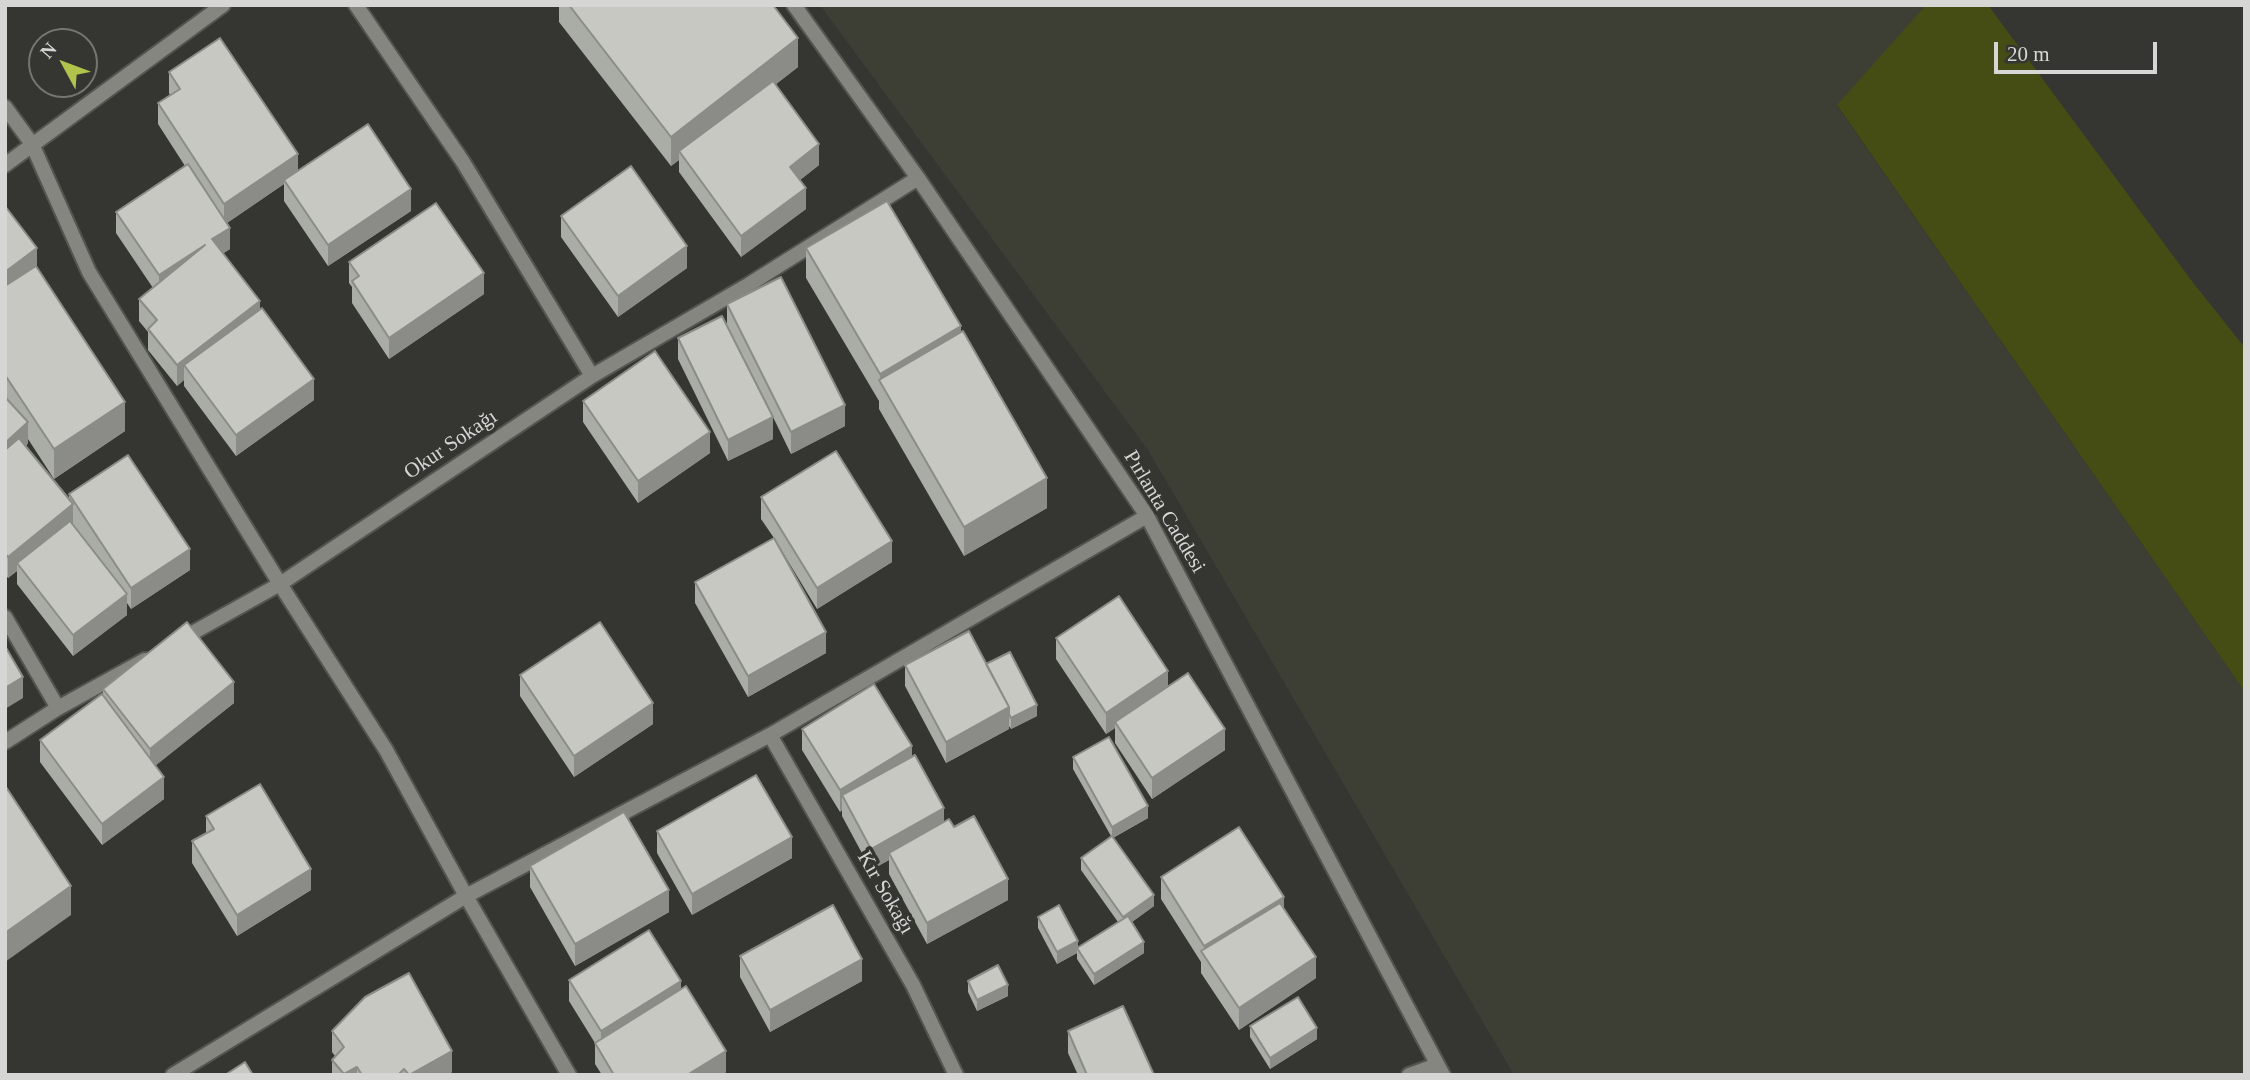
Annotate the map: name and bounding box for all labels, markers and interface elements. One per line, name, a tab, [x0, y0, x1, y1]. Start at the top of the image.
north arrow	[28, 28, 98, 98]
scale bar	[1998, 28, 2161, 72]
text: N	[36, 38, 61, 62]
text: 20 m	[2007, 42, 2050, 66]
street label: Okur Sokağı	[400, 405, 502, 485]
street label: Pırlanta Caddesi	[1118, 446, 1210, 578]
street label: Kır Sokağı	[851, 847, 919, 939]

